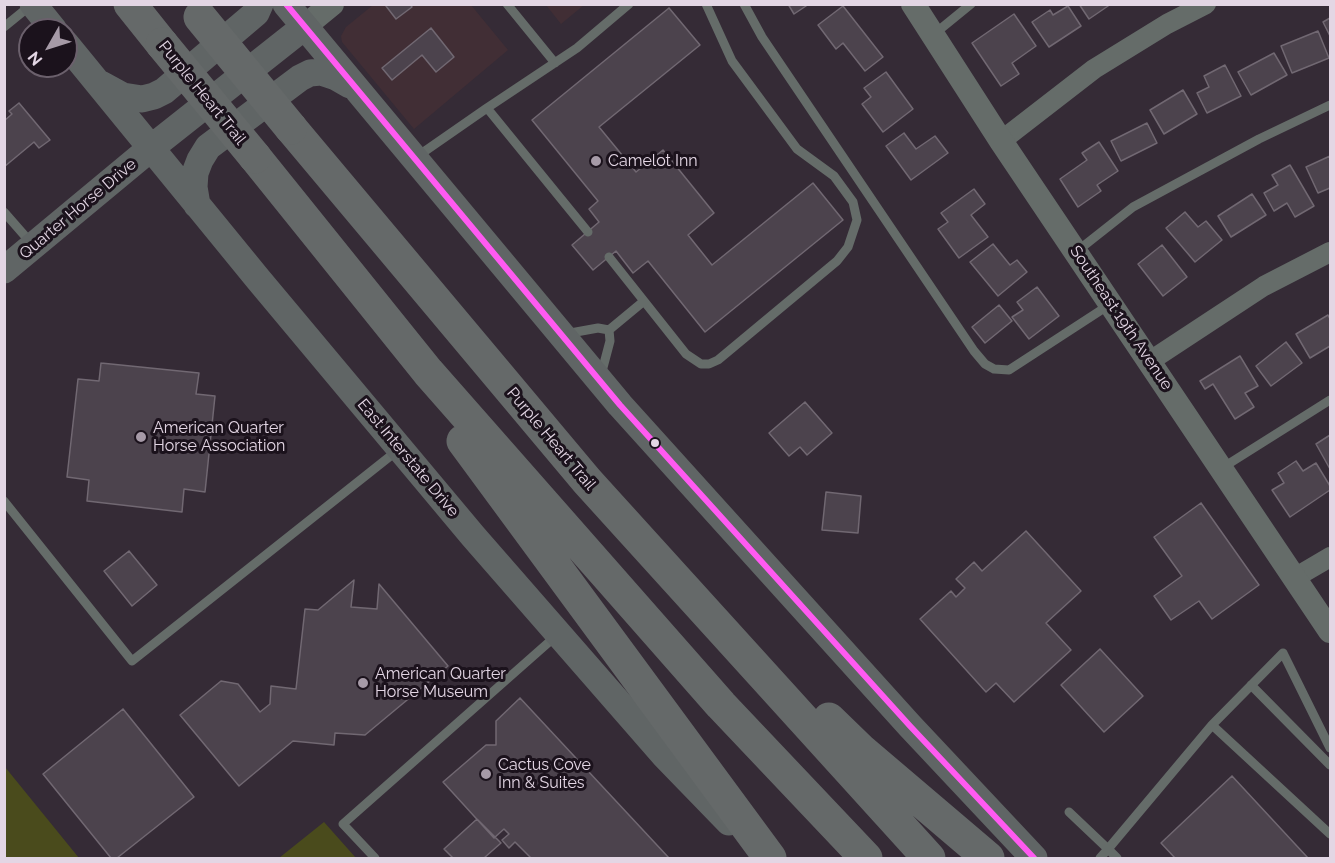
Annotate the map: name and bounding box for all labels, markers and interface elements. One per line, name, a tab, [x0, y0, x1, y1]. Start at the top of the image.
north arrow	[18, 18, 78, 78]
street label: Purple Heart Trail	[154, 37, 250, 149]
text: N	[24, 48, 46, 69]
place label: Camelot Inn	[608, 151, 698, 171]
marker: Camelot Inn	[589, 154, 603, 168]
street label: Quarter Horse Drive	[16, 155, 140, 263]
street label: Southeast 19th Avenue	[1066, 242, 1176, 394]
street label: Purple Heart Trail	[502, 384, 600, 494]
street label: East Interstate Drive	[353, 395, 463, 521]
place label: American Quarter Horse Association	[153, 418, 285, 456]
marker: American Quarter Horse Association	[134, 430, 148, 444]
unlabelled marker	[649, 437, 661, 449]
place label: American Quarter Horse Museum	[375, 664, 506, 702]
marker: American Quarter Horse Museum	[356, 676, 370, 690]
place label: Cactus Cove Inn & Suites	[498, 755, 591, 793]
marker: Cactus Cove Inn & Suites	[479, 767, 493, 781]

